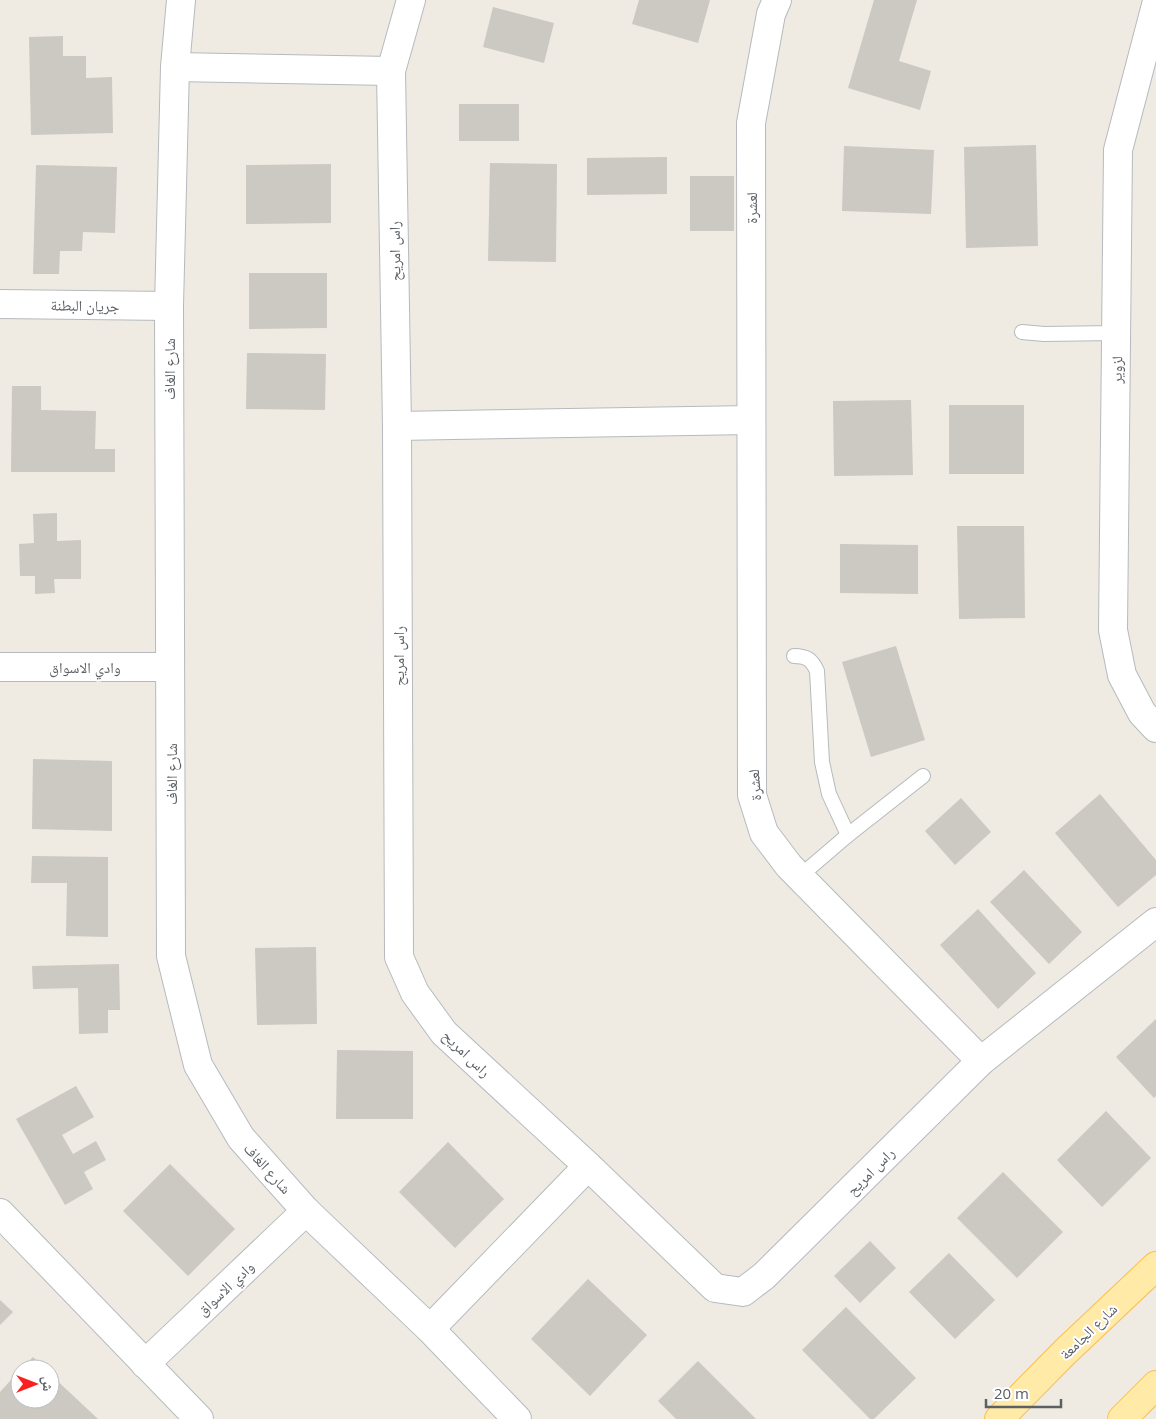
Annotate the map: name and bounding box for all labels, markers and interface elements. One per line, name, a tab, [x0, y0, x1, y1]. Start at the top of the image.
street label: لعشرة	[741, 192, 761, 224]
street label: راس امريح	[383, 221, 406, 281]
street label: جريان البطنة	[50, 294, 120, 317]
street label: شارع الغاف	[159, 338, 180, 400]
street label: لزوير	[1106, 356, 1126, 385]
street label: راس امريح	[388, 626, 409, 686]
street label: وادي الاسواق	[49, 657, 121, 680]
street label: شارع الغاف	[161, 743, 182, 805]
street label: لعشرة	[743, 768, 765, 802]
street label: راس امريح	[438, 1025, 496, 1082]
street label: شارع الغاف	[239, 1138, 296, 1198]
street label: راس امريح	[842, 1143, 899, 1200]
street label: وادي الاسواق	[192, 1256, 260, 1322]
street label: شارع الجامعة	[1055, 1298, 1122, 1364]
north arrow	[10, 1359, 60, 1409]
scale bar	[986, 1376, 1061, 1408]
text: ش	[39, 1377, 58, 1392]
text: 20 m	[994, 1383, 1029, 1403]

